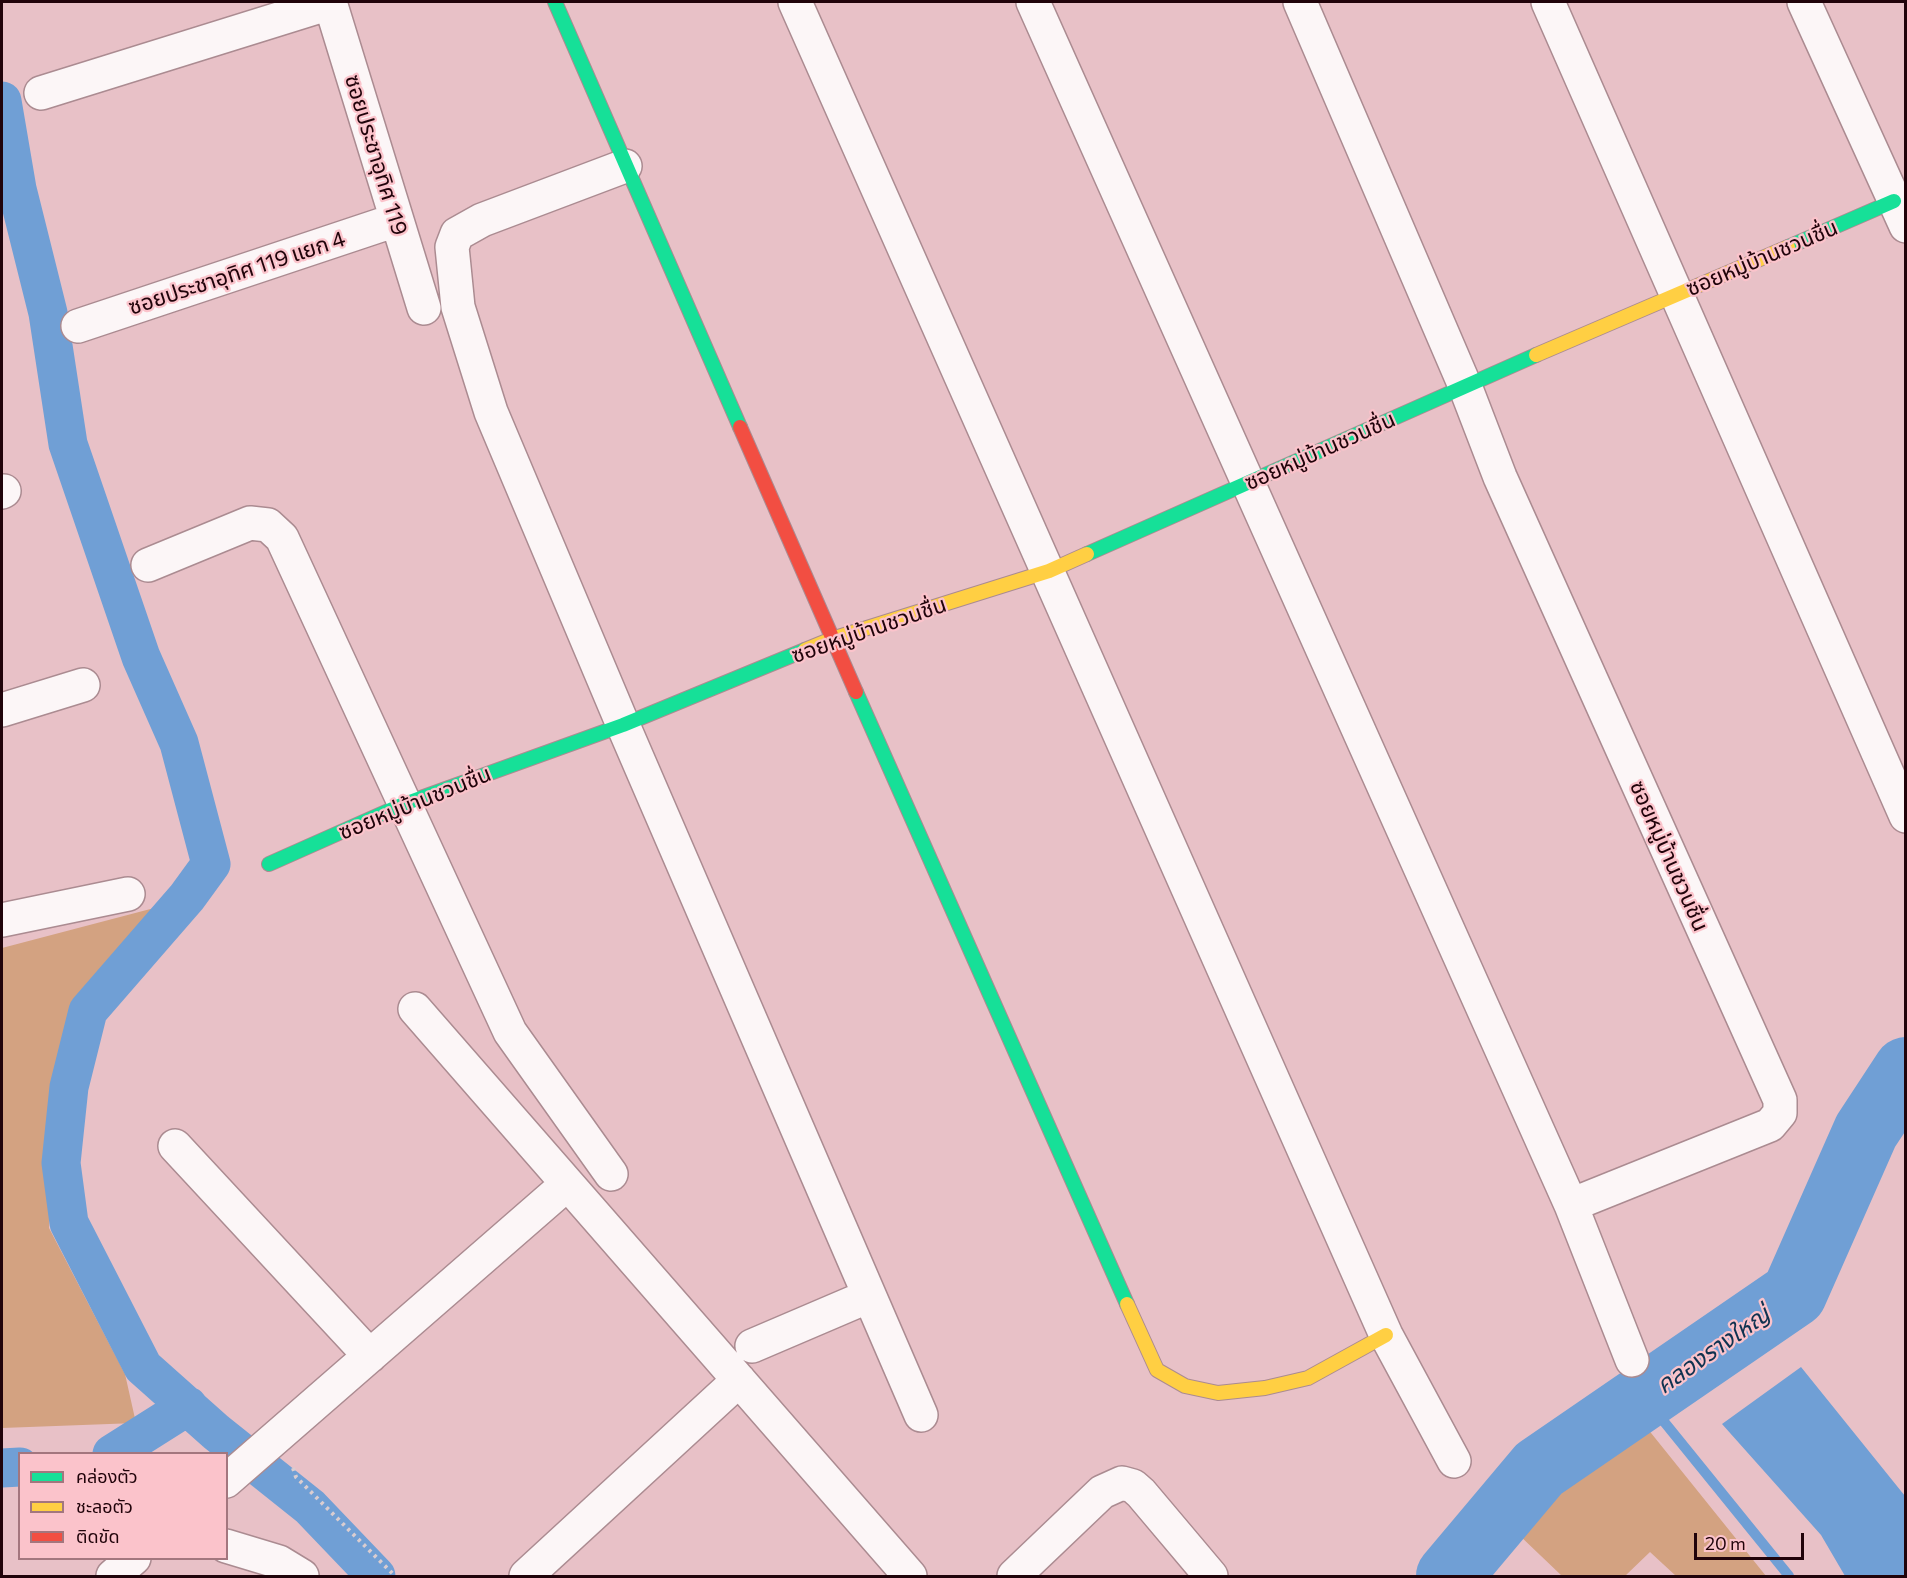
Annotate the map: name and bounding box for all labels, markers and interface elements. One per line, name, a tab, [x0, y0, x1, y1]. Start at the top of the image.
street label: ซอยประชาอุทิศ 119	[339, 71, 413, 239]
street label: ซอยหมู่บ้านชวนชื่น	[1682, 214, 1842, 302]
street label: ซอยประชาอุทิศ 119 แยก 4	[125, 225, 349, 321]
street label: ซอยหมู่บ้านชวนชื่น	[1241, 406, 1399, 496]
street label: ซอยหมู่บ้านชวนชื่น	[788, 591, 950, 669]
street label: ซอยหมู่บ้านชวนชื่น	[335, 760, 495, 846]
street label: ซอยหมู่บ้านชวนชื่น	[1624, 777, 1714, 935]
water label: คลองรางใหญ่	[1651, 1300, 1775, 1400]
legend	[18, 1452, 228, 1560]
text: คล่องตัว	[76, 1465, 138, 1487]
text: ชะลอตัว	[76, 1495, 133, 1517]
scale bar	[1697, 1521, 1806, 1559]
text: ติดขัด	[76, 1525, 119, 1547]
text: 20 m	[1705, 1532, 1746, 1554]

